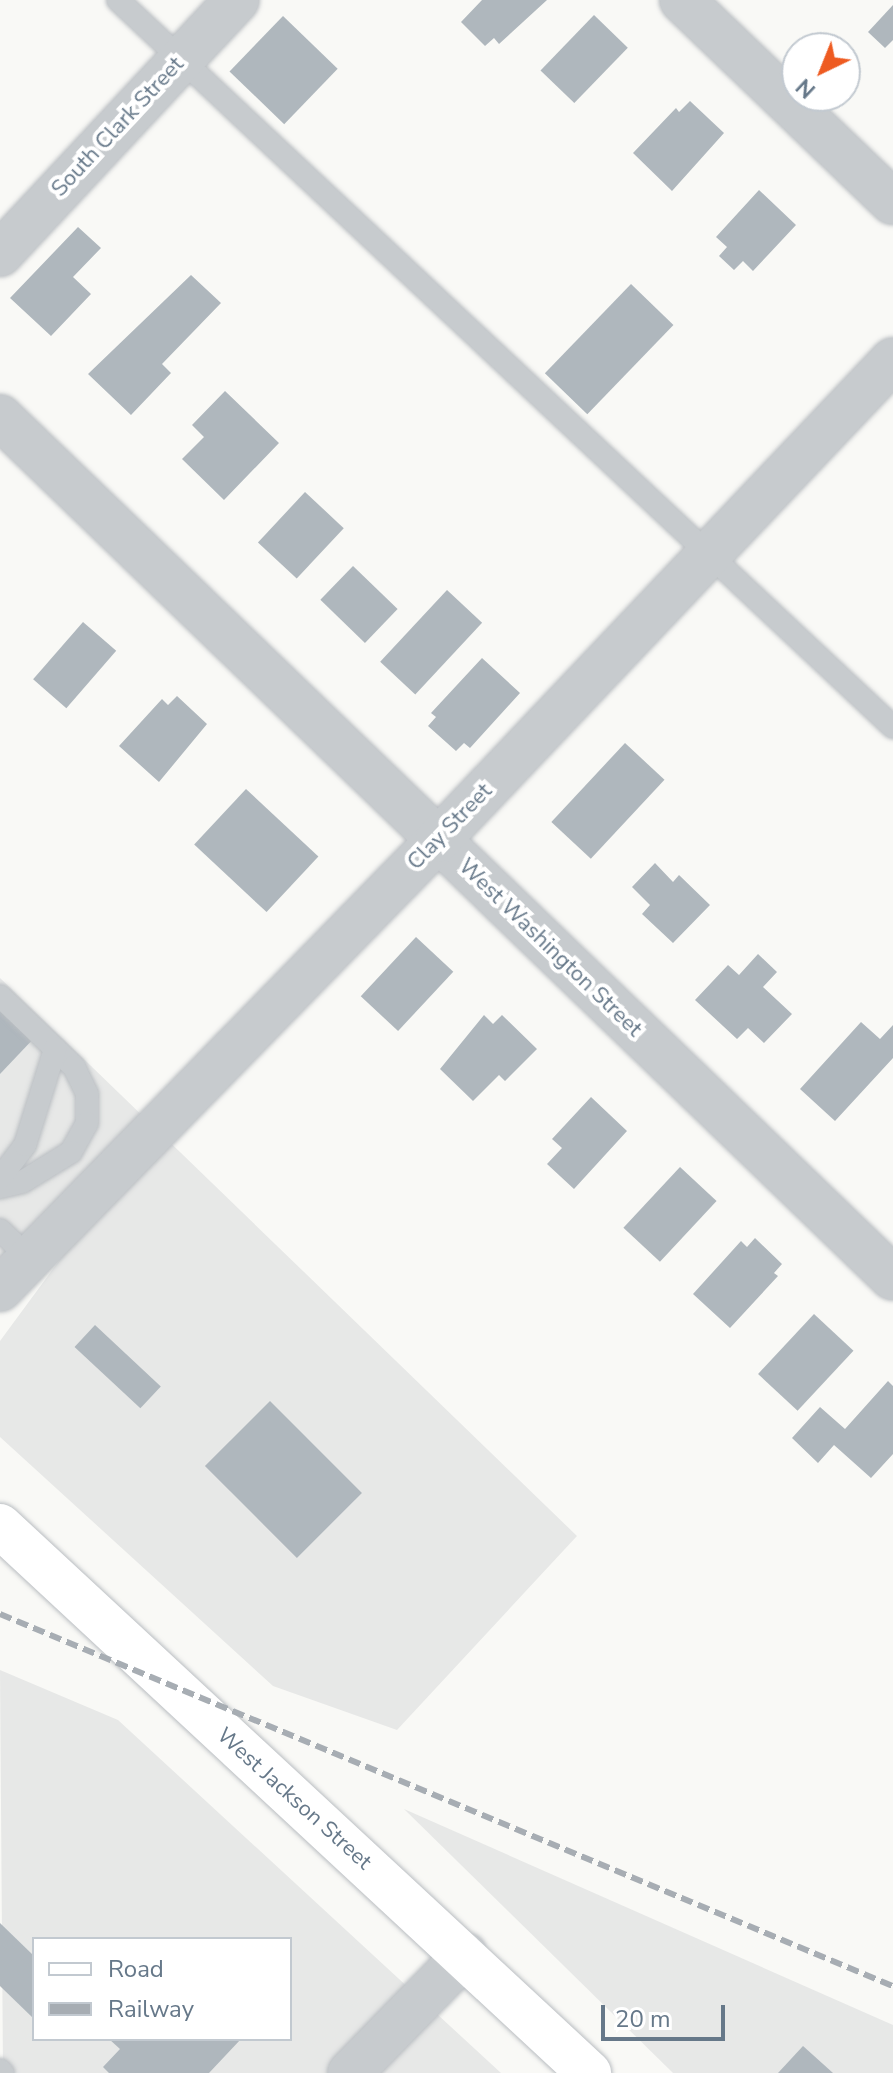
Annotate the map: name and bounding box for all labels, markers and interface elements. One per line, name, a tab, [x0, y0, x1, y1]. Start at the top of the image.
north arrow	[781, 32, 861, 112]
street label: South Clark Street	[46, 52, 190, 202]
text: N	[790, 72, 822, 105]
street label: Clay Street	[402, 778, 498, 876]
street label: West Washington Street	[453, 854, 647, 1042]
street label: West Jackson Street	[211, 1723, 377, 1875]
legend	[32, 1937, 292, 2041]
text: Road	[108, 1953, 164, 1985]
scale bar	[605, 1989, 729, 2039]
text: Railway	[108, 1993, 194, 2025]
text: 20 m	[615, 2003, 671, 2035]

